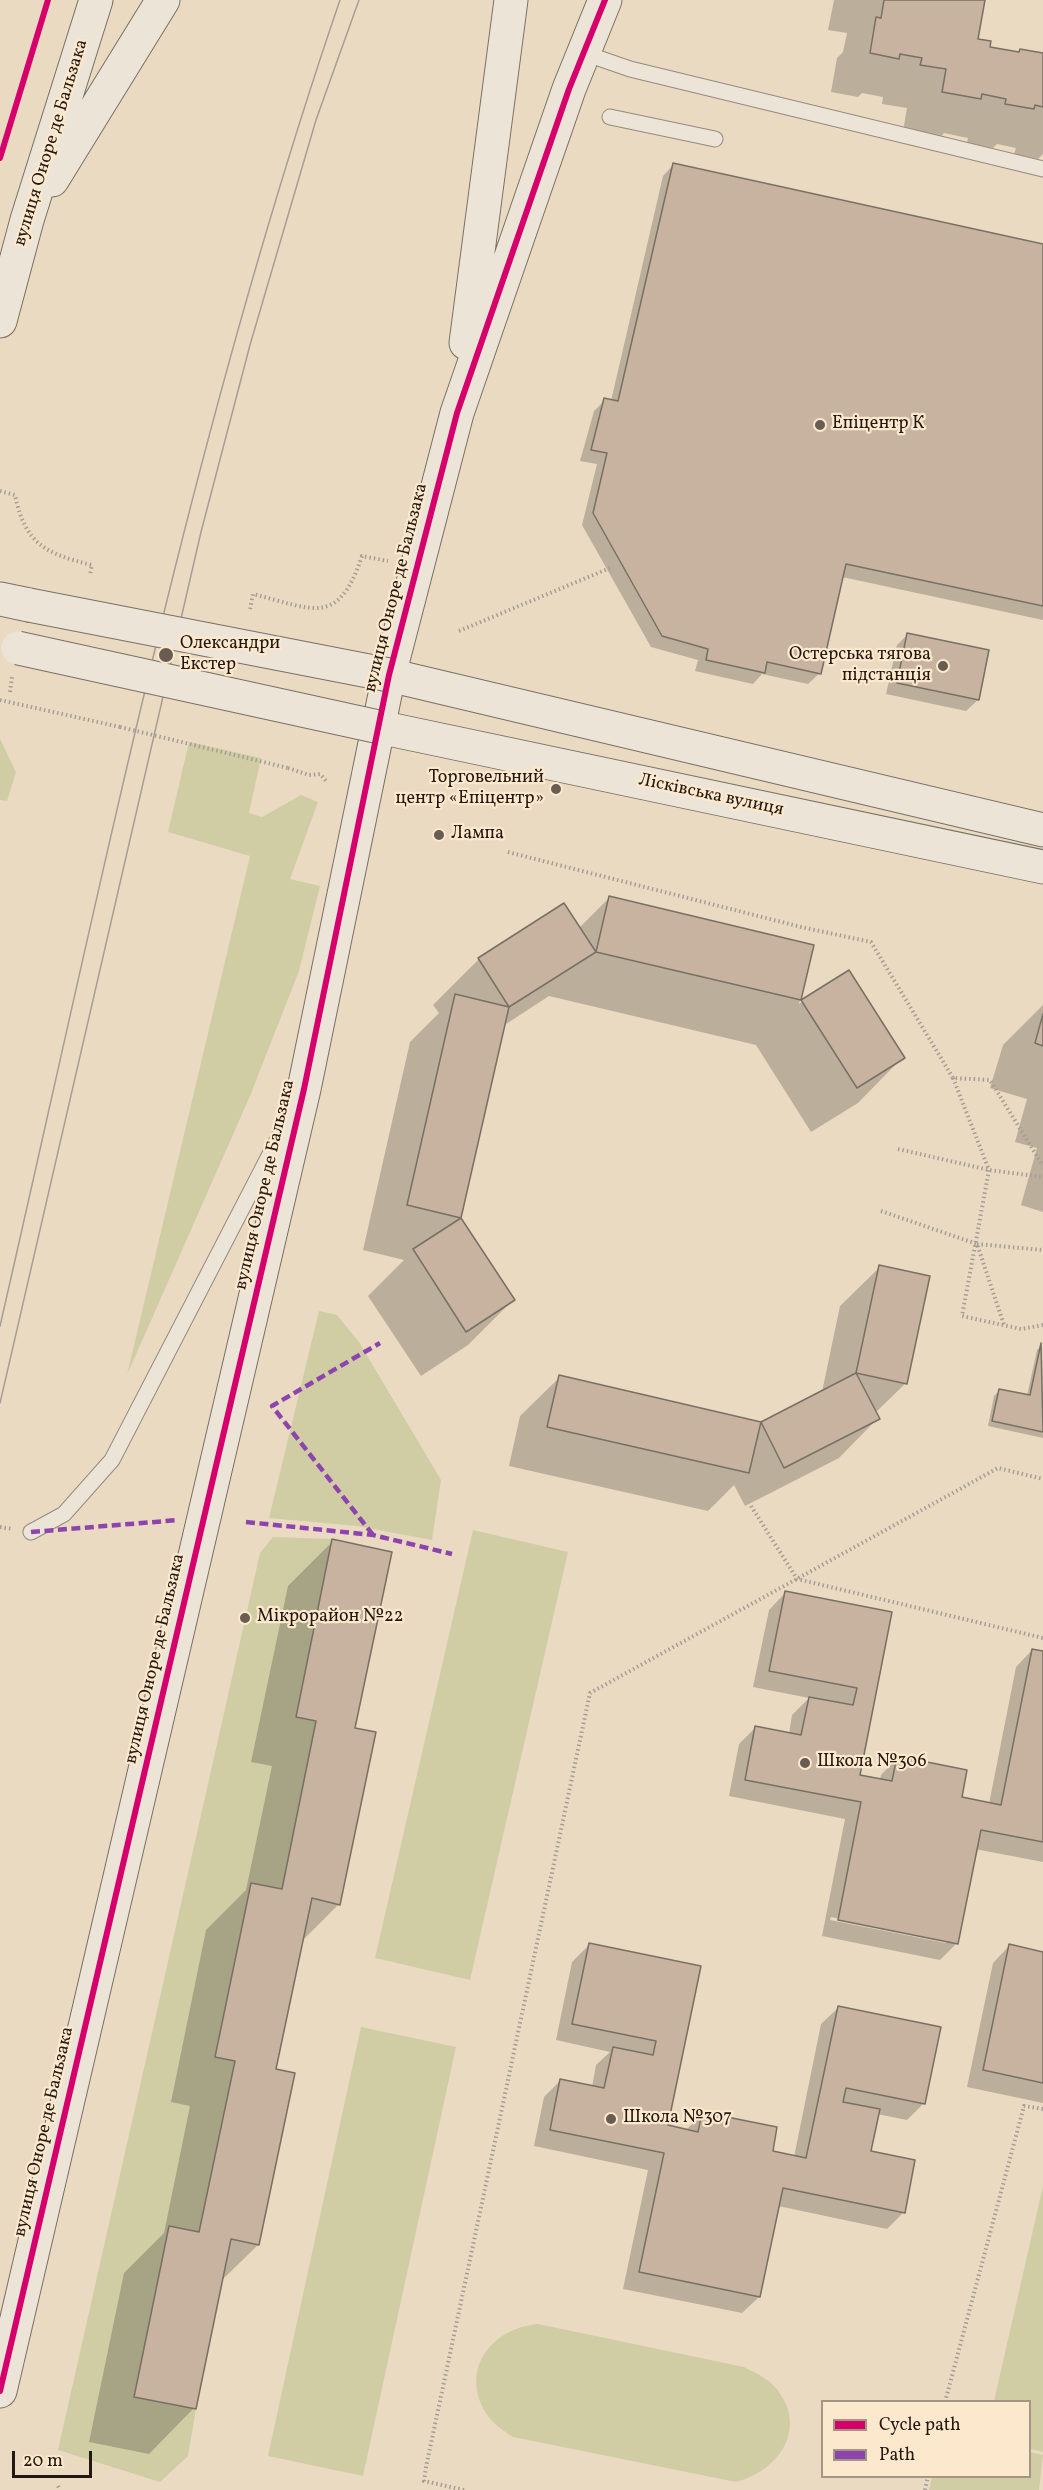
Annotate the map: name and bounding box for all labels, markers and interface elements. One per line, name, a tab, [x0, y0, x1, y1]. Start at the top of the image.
street label: вулиця Оноре де Бальзака	[10, 37, 94, 249]
place label: Епіцентр К	[832, 414, 924, 436]
marker: Епіцентр К	[813, 418, 827, 432]
street label: вулиця Оноре де Бальзака	[361, 481, 433, 695]
place label: Олександри Екстер	[180, 634, 280, 676]
place label: Остерська тягова пiдстанцiя	[789, 645, 931, 688]
marker: Олександри Екстер	[157, 646, 175, 664]
marker: Остерська тягова пiдстанцiя	[936, 659, 950, 673]
place label: Торговельний центр «Епіцентр»	[395, 768, 544, 810]
street label: Лісківська вулиця	[637, 770, 785, 822]
marker: Торговельний центр «Епіцентр»	[549, 782, 563, 796]
place label: Лампа	[451, 824, 504, 846]
marker: Лампа	[432, 828, 446, 842]
street label: вулиця Оноре де Бальзака	[231, 1078, 301, 1292]
street label: вулиця Оноре де Бальзака	[121, 1552, 191, 1766]
place label: Мікрорайон №22	[257, 1607, 403, 1629]
marker: Мікрорайон №22	[238, 1611, 252, 1625]
place label: Школа №306	[817, 1752, 927, 1774]
marker: Школа №306	[798, 1756, 812, 1770]
street label: вулиця Оноре де Бальзака	[10, 2025, 80, 2239]
place label: Школа №307	[623, 2108, 732, 2130]
marker: Школа №307	[604, 2112, 618, 2126]
legend	[821, 2400, 1031, 2478]
text: Cycle path	[879, 2413, 961, 2438]
scale bar	[15, 2439, 94, 2477]
text: Path	[879, 2443, 915, 2468]
text: 20 m	[23, 2449, 63, 2474]

